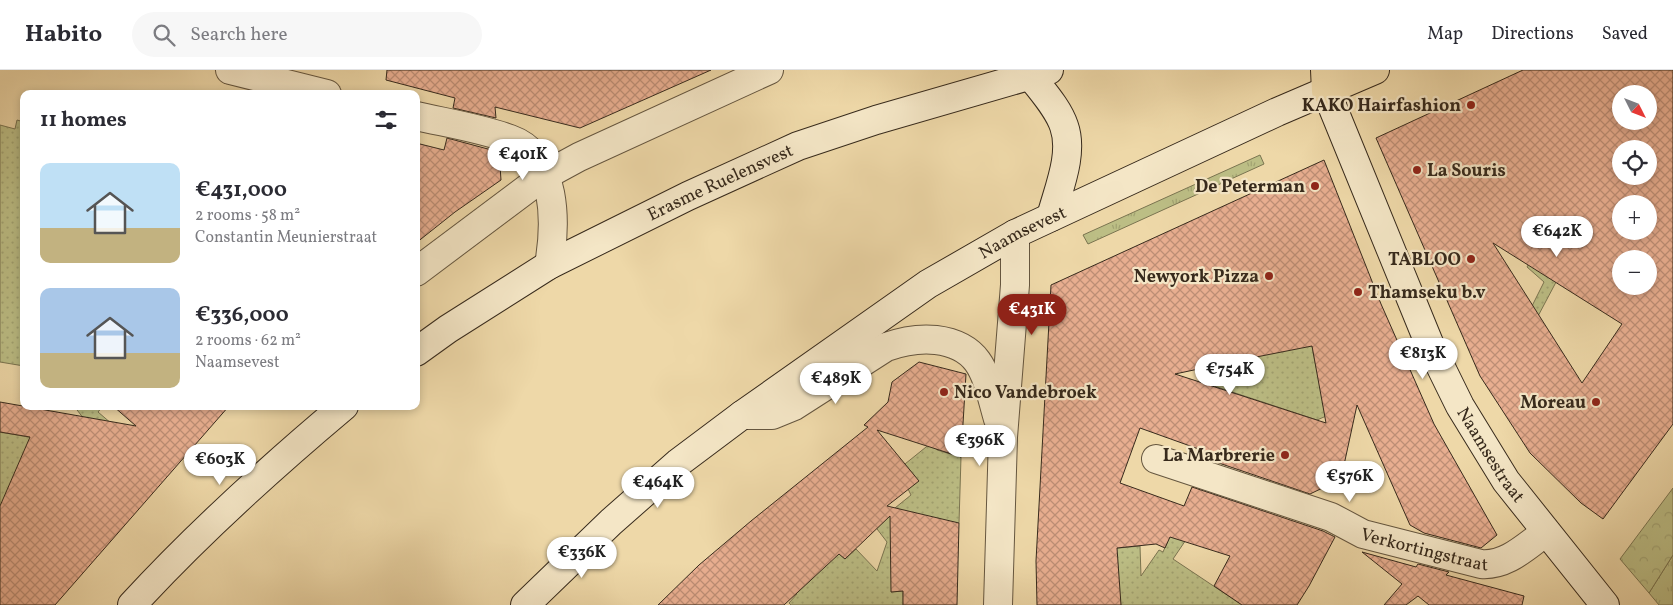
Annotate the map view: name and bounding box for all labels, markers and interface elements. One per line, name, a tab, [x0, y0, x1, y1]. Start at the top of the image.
search box	[132, 12, 482, 57]
text: Habito	[25, 18, 102, 52]
icon: search	[150, 21, 178, 49]
text: Search here	[190, 22, 288, 48]
text: Map	[1427, 22, 1463, 47]
text: Directions	[1491, 22, 1574, 47]
text: Saved	[1602, 22, 1648, 47]
north arrow	[1612, 85, 1658, 130]
map controls	[1612, 85, 1657, 295]
place label: KAKO Hairfashion	[1302, 94, 1461, 119]
marker: KAKO Hairfashion	[1465, 99, 1477, 111]
text: 11 homes	[40, 106, 127, 135]
icon: filters	[372, 106, 400, 134]
pin: €401K	[488, 138, 558, 181]
street label: Erasme Ruelensvest	[643, 139, 797, 228]
button: locate	[1612, 140, 1657, 185]
text: €401K	[498, 144, 548, 166]
place label: La Souris	[1427, 159, 1506, 184]
marker: La Souris	[1411, 164, 1423, 176]
place label: De Peterman	[1195, 175, 1305, 200]
text: €431,000	[195, 176, 287, 205]
marker: De Peterman	[1309, 180, 1321, 192]
icon: home	[80, 183, 140, 243]
button: +	[1612, 195, 1657, 240]
street label: Naamsevest	[975, 201, 1071, 266]
text: 2 rooms · 58 m²	[195, 205, 300, 227]
pin: €642K	[1522, 216, 1592, 258]
text: €642K	[1532, 221, 1582, 243]
text: Constantin Meunierstraat	[195, 227, 377, 249]
place label: TABLOO	[1388, 248, 1461, 273]
button: −	[1612, 250, 1657, 295]
marker: TABLOO	[1465, 253, 1477, 265]
place label: Newyork Pizza	[1134, 265, 1259, 290]
marker: Newyork Pizza	[1263, 270, 1275, 282]
place label: Thamseku b.v	[1368, 281, 1486, 306]
marker: Thamseku b.v	[1352, 286, 1364, 298]
pin: €431K	[997, 294, 1067, 336]
text: €431K	[1008, 299, 1056, 321]
text: €336,000	[195, 301, 289, 330]
icon: home	[80, 308, 140, 368]
text: 2 rooms · 62 m²	[195, 330, 301, 352]
pin: €813K	[1388, 338, 1458, 380]
text: €813K	[1400, 343, 1446, 365]
text: Naamsevest	[195, 352, 280, 374]
pin: €754K	[1195, 354, 1265, 396]
text: €754K	[1206, 359, 1254, 381]
pin: €489K	[801, 362, 871, 405]
text: €489K	[811, 368, 861, 390]
place label: Nico Vandebroek	[954, 381, 1097, 406]
marker: Nico Vandebroek	[938, 386, 950, 398]
place label: Moreau	[1520, 391, 1586, 416]
marker: Moreau	[1590, 396, 1602, 408]
street label: Naamsestraat	[1450, 403, 1530, 509]
pin: €396K	[945, 424, 1015, 467]
text: €396K	[955, 430, 1005, 452]
pin: €603K	[185, 444, 255, 486]
place label: La Marbrerie	[1163, 444, 1275, 469]
text: €603K	[195, 449, 245, 471]
marker: La Marbrerie	[1279, 449, 1291, 461]
pin: €576K	[1315, 460, 1385, 503]
pin: €464K	[623, 466, 693, 509]
text: €576K	[1326, 466, 1374, 488]
text: €464K	[632, 472, 684, 494]
street label: Verkortingstraat	[1358, 523, 1488, 578]
pin: €336K	[547, 536, 617, 579]
text: €336K	[558, 542, 606, 564]

